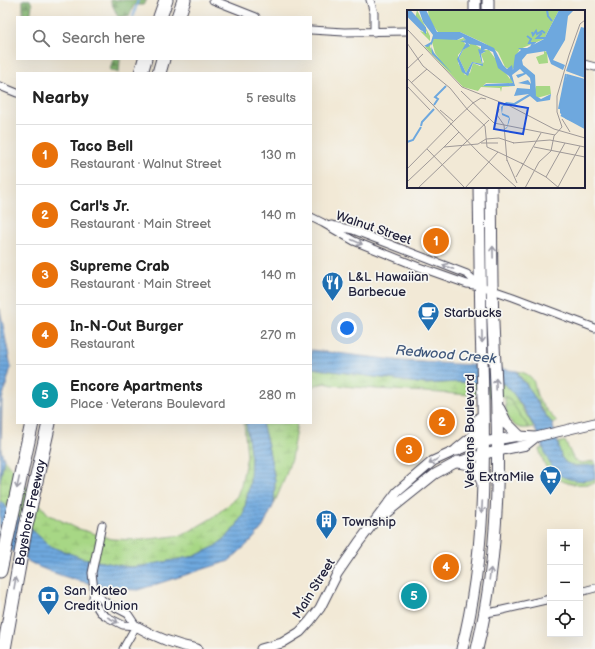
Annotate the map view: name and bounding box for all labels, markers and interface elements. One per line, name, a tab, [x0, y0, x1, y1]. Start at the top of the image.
inset map	[407, 10, 585, 188]
search box	[16, 16, 312, 60]
icon: search	[30, 27, 52, 49]
text: Search here	[62, 29, 145, 48]
text: Nearby	[32, 88, 89, 108]
text: 5 results	[246, 90, 296, 106]
text: Taco Bell	[70, 137, 133, 156]
text: 1	[42, 147, 48, 163]
text: 130 m	[261, 147, 296, 163]
text: Restaurant · Walnut Street	[70, 156, 221, 172]
text: Carl's Jr.	[70, 197, 129, 216]
text: 2	[41, 207, 49, 223]
text: 140 m	[261, 207, 296, 223]
street label: Walnut Street	[334, 208, 414, 248]
text: Restaurant · Main Street	[70, 216, 211, 232]
pin: 1	[423, 226, 449, 256]
one-way arrow	[351, 239, 363, 246]
one-way arrow	[489, 246, 496, 259]
text: Supreme Crab	[70, 257, 170, 276]
one-way arrow	[442, 262, 454, 270]
text: 3	[41, 267, 49, 283]
text: 140 m	[261, 267, 296, 283]
place label: L&L Hawaiian Barbecue	[348, 269, 429, 300]
restaurant icon: L&L Hawaiian Barbecue	[319, 270, 345, 303]
text: Restaurant · Main Street	[70, 276, 211, 292]
cafe icon: Starbucks	[415, 299, 441, 332]
place label: Starbucks	[444, 305, 502, 321]
text: In-N-Out Burger	[70, 317, 183, 336]
your location	[337, 318, 357, 338]
text: 4	[41, 327, 49, 343]
text: 270 m	[260, 327, 296, 343]
one-way arrow	[478, 330, 486, 343]
text: Restaurant	[70, 336, 135, 352]
water label: Redwood Creek	[395, 342, 498, 367]
street label: Veterans Boulevard	[462, 374, 478, 488]
text: Encore Apartments	[70, 377, 203, 396]
one-way arrow	[492, 378, 500, 391]
text: 5	[41, 387, 49, 403]
text: 280 m	[259, 387, 296, 403]
text: Place · Veterans Boulevard	[70, 396, 225, 412]
pin: 2	[429, 407, 455, 437]
pin: 3	[396, 435, 422, 465]
street label: Bayshore Freeway	[12, 458, 50, 567]
one-way arrow	[428, 458, 440, 466]
supermarket icon: ExtraMile	[537, 463, 563, 496]
place label: ExtraMile	[479, 469, 534, 485]
one-way arrow	[13, 476, 21, 489]
one-way arrow	[479, 500, 486, 513]
building icon: Township	[313, 508, 339, 541]
place label: Township	[342, 514, 396, 530]
map controls	[547, 529, 583, 637]
button: +	[547, 529, 583, 565]
pin: 4	[433, 552, 459, 582]
street label: Main Street	[289, 555, 339, 622]
button: −	[547, 565, 583, 601]
one-way arrow	[486, 568, 494, 581]
one-way arrow	[11, 577, 19, 590]
pin: 5	[401, 581, 427, 611]
place label: San Mateo Credit Union	[64, 583, 138, 614]
bank icon: San Mateo Credit Union	[36, 584, 62, 617]
button: locate	[547, 601, 583, 637]
one-way arrow	[107, 617, 119, 624]

